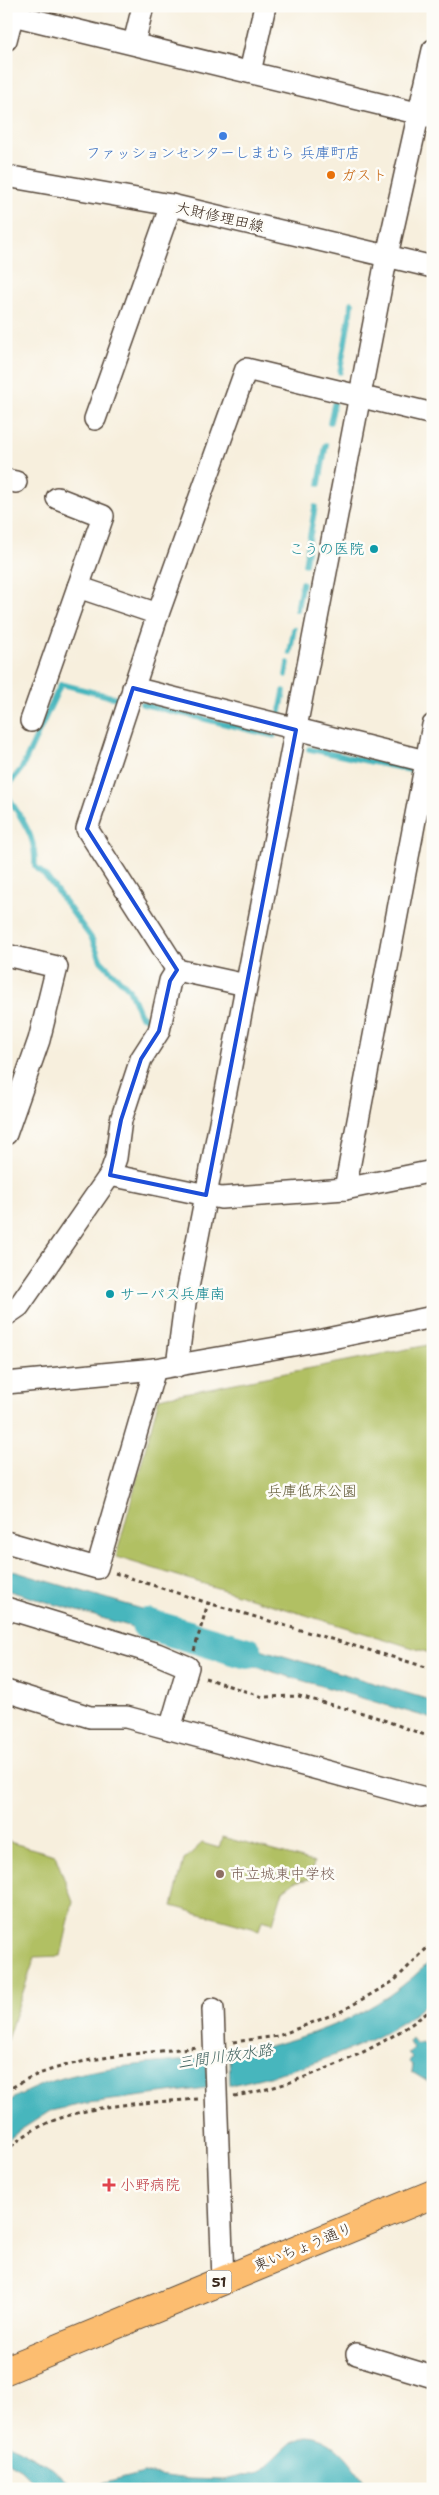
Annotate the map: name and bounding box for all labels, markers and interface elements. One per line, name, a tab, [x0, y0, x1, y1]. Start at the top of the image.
marker: ファッションセンターしまむら 兵庫町店	[217, 130, 229, 142]
place label: ファッションセンターしまむら 兵庫町店	[86, 143, 360, 163]
place label: ガスト	[341, 165, 388, 185]
marker: ガスト	[325, 169, 337, 181]
street label: 大財修理田線	[174, 197, 266, 237]
place label: こうの医院	[289, 539, 364, 559]
marker: こうの医院	[368, 543, 380, 555]
place label: サーパス兵庫南	[120, 1284, 225, 1304]
marker: サーパス兵庫南	[104, 1288, 116, 1300]
park label: 兵庫低床公園	[267, 1481, 357, 1501]
place label: 市立城東中学校	[230, 1864, 335, 1884]
marker: 市立城東中学校	[214, 1868, 226, 1880]
water label: 三間川放水路	[176, 2039, 275, 2073]
place label: 小野病院	[120, 2175, 180, 2195]
marker: 小野病院	[102, 2178, 116, 2192]
street label: 東いちょう通り	[251, 2218, 355, 2276]
road number: 51	[206, 2270, 232, 2294]

